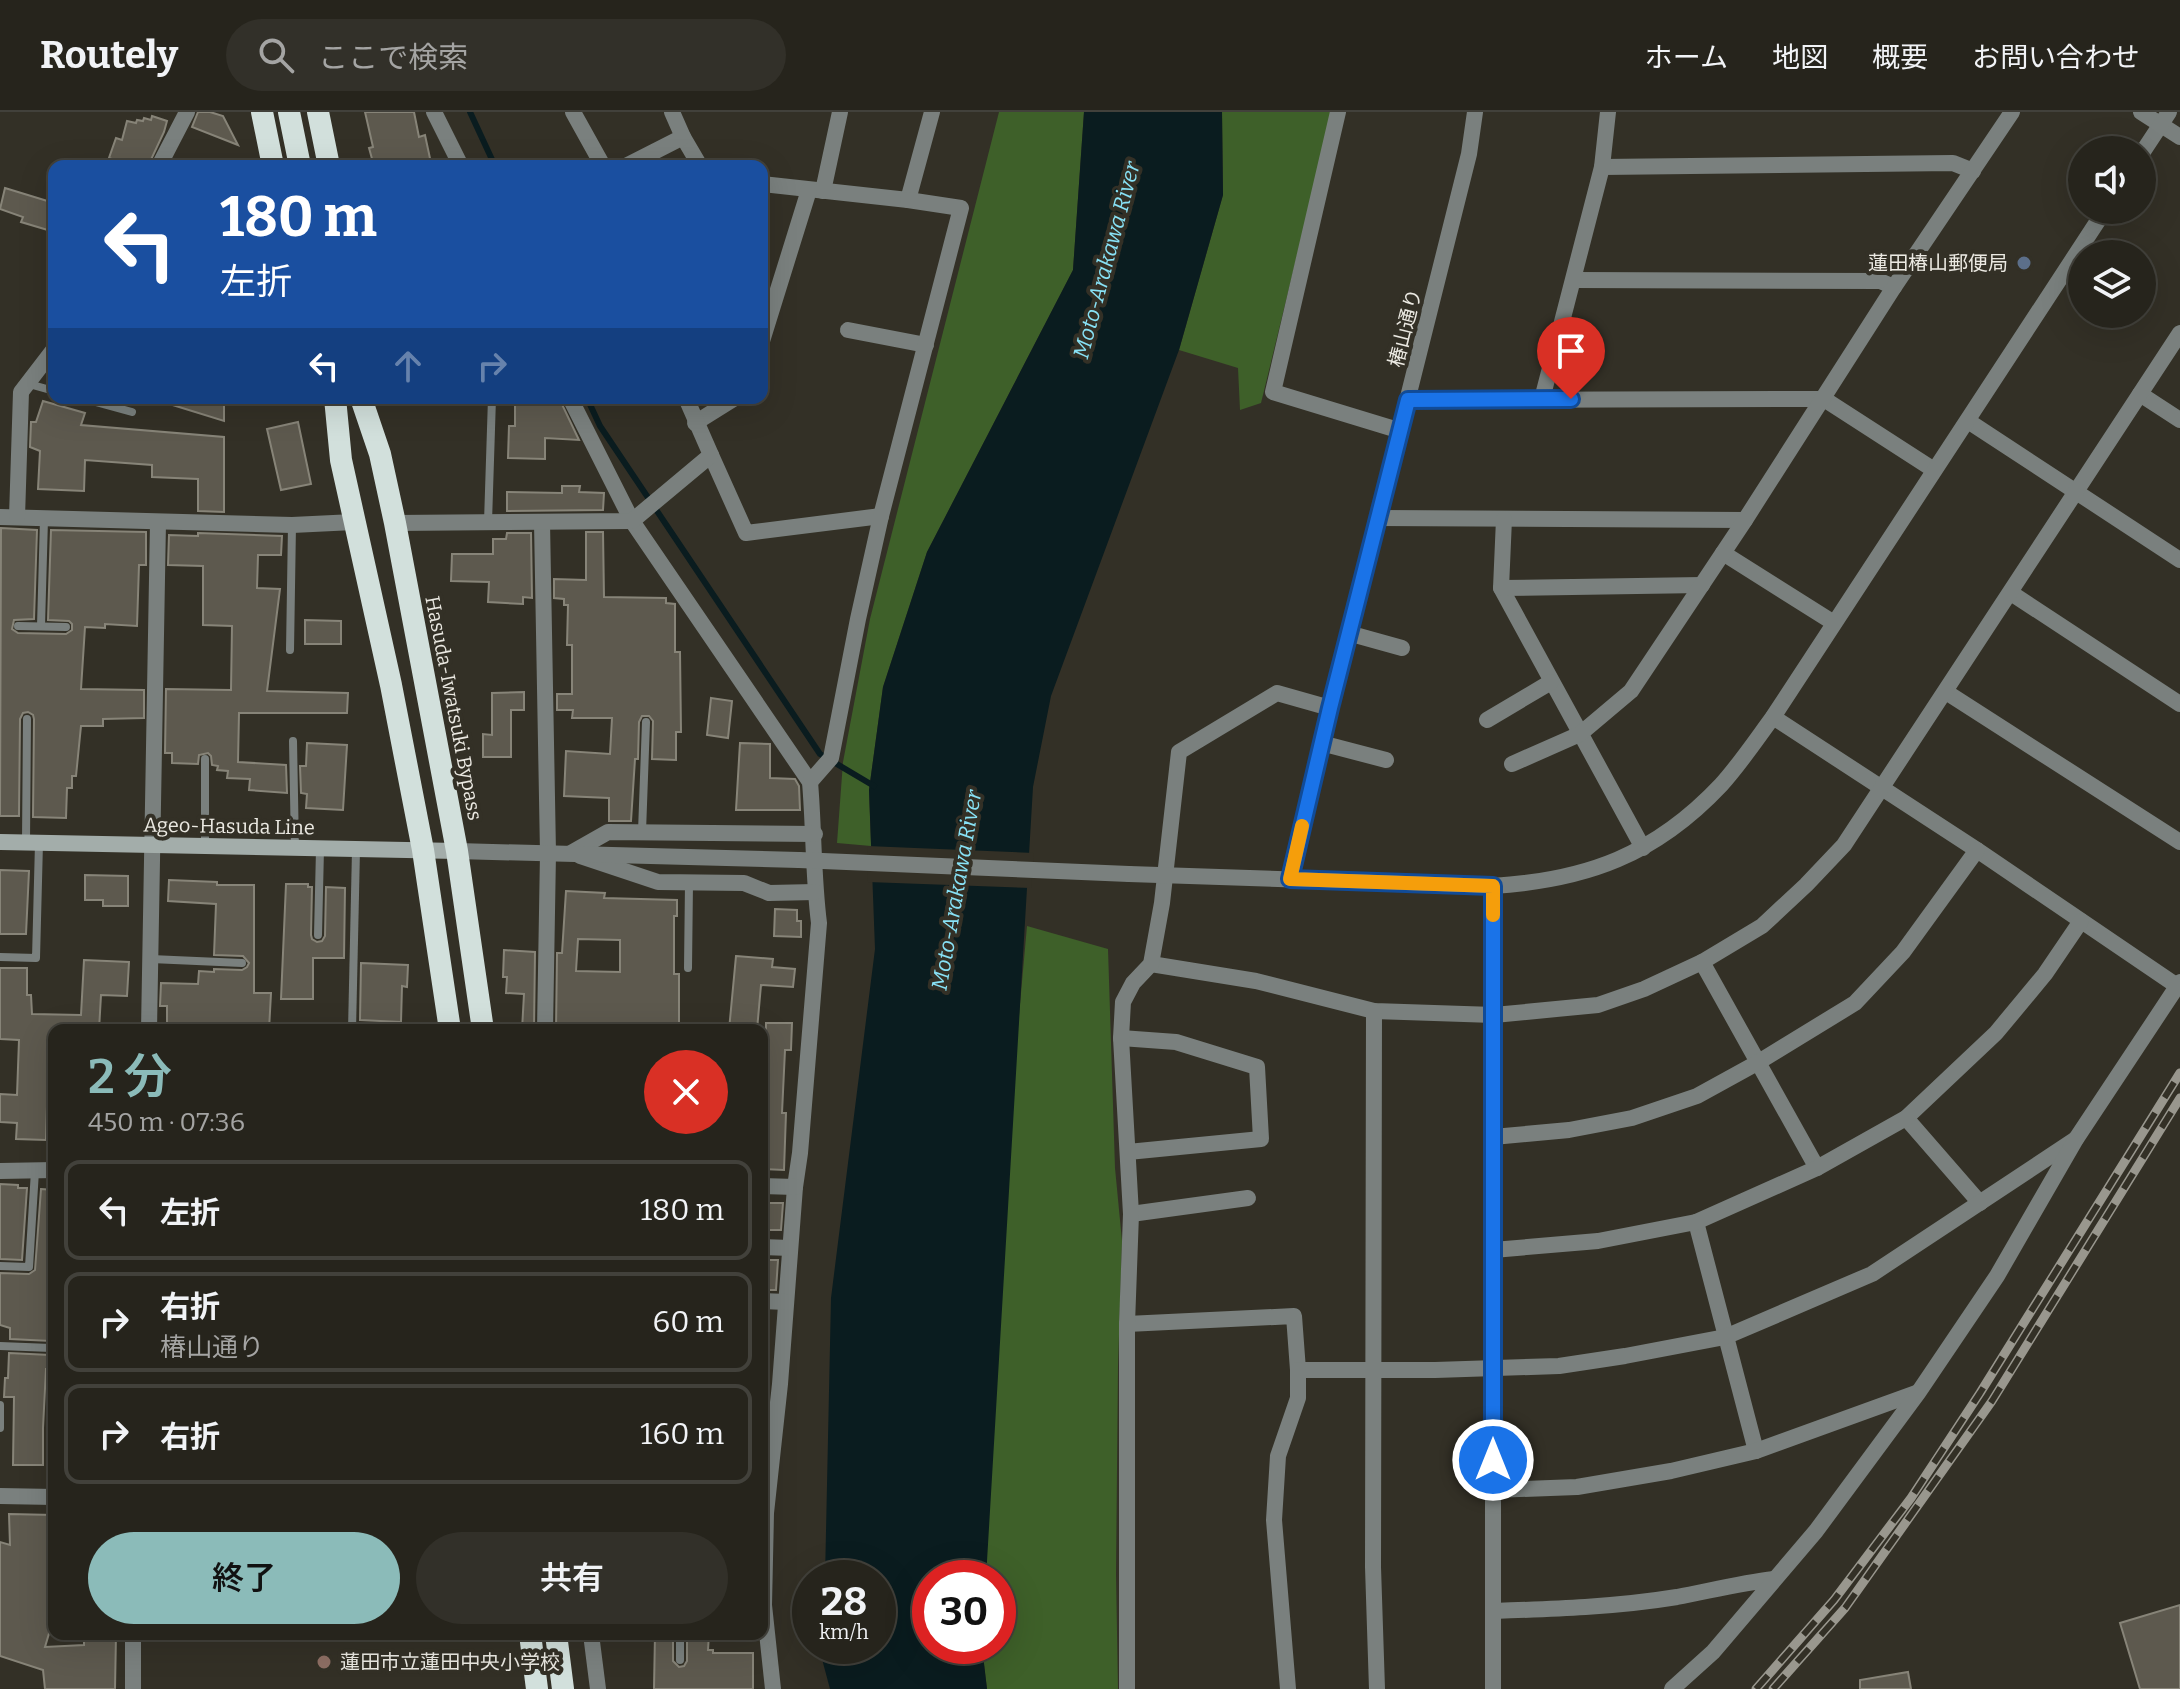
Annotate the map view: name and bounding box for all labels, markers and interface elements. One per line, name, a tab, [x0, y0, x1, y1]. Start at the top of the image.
search box	[226, 19, 786, 91]
text: Routely	[40, 32, 178, 78]
icon: search	[254, 33, 298, 77]
text: ここで検索	[318, 40, 468, 76]
text: ホーム	[1645, 41, 1728, 74]
text: 地図	[1772, 41, 1828, 74]
text: 概要	[1872, 41, 1928, 74]
text: お問い合わせ	[1972, 41, 2140, 74]
map controls	[2068, 136, 2156, 328]
button: sound	[2068, 136, 2156, 224]
water label: Moto-Arakawa River	[1067, 158, 1146, 361]
text: 180 m	[220, 184, 377, 251]
icon: left	[88, 192, 192, 296]
button: layers	[2068, 240, 2156, 328]
place label: 蓮田椿山郵便局	[1868, 251, 2008, 275]
marker: 蓮田椿山郵便局	[2015, 254, 2033, 272]
text: 左折	[220, 260, 292, 304]
street label: 椿山通り	[1384, 286, 1426, 370]
pin	[1537, 317, 1605, 399]
icon: arrive	[1549, 329, 1593, 373]
icon: left	[302, 344, 346, 388]
icon: ahead	[386, 344, 430, 388]
icon: right	[470, 344, 514, 388]
street label: Hasuda-Iwatsuki Bypass	[420, 594, 488, 822]
water label: Moto-Arakawa River	[926, 787, 988, 992]
street label: Ageo-Hasuda Line	[143, 813, 315, 839]
text: 2 分	[88, 1048, 172, 1106]
button: close	[644, 1050, 728, 1134]
text: 450 m · 07:36	[88, 1107, 245, 1138]
icon: left	[92, 1188, 136, 1232]
text: 180 m	[640, 1192, 724, 1228]
text: 左折	[160, 1195, 220, 1231]
text: 右折	[160, 1289, 220, 1325]
icon: right	[92, 1300, 136, 1344]
text: 60 m	[653, 1304, 724, 1340]
text: 椿山通り	[160, 1332, 264, 1363]
icon: right	[92, 1412, 136, 1456]
text: 160 m	[640, 1416, 724, 1452]
position arrow	[1451, 1418, 1535, 1502]
text: 右折	[160, 1419, 220, 1455]
button: 終了	[88, 1532, 400, 1624]
button: 共有	[416, 1532, 728, 1624]
speed limit sign: 30	[912, 1560, 1016, 1664]
text: 28	[821, 1578, 867, 1626]
text: km/h	[819, 1620, 869, 1644]
place label: 蓮田市立蓮田中央小学校	[340, 1650, 560, 1674]
marker: 蓮田市立蓮田中央小学校	[315, 1653, 333, 1671]

